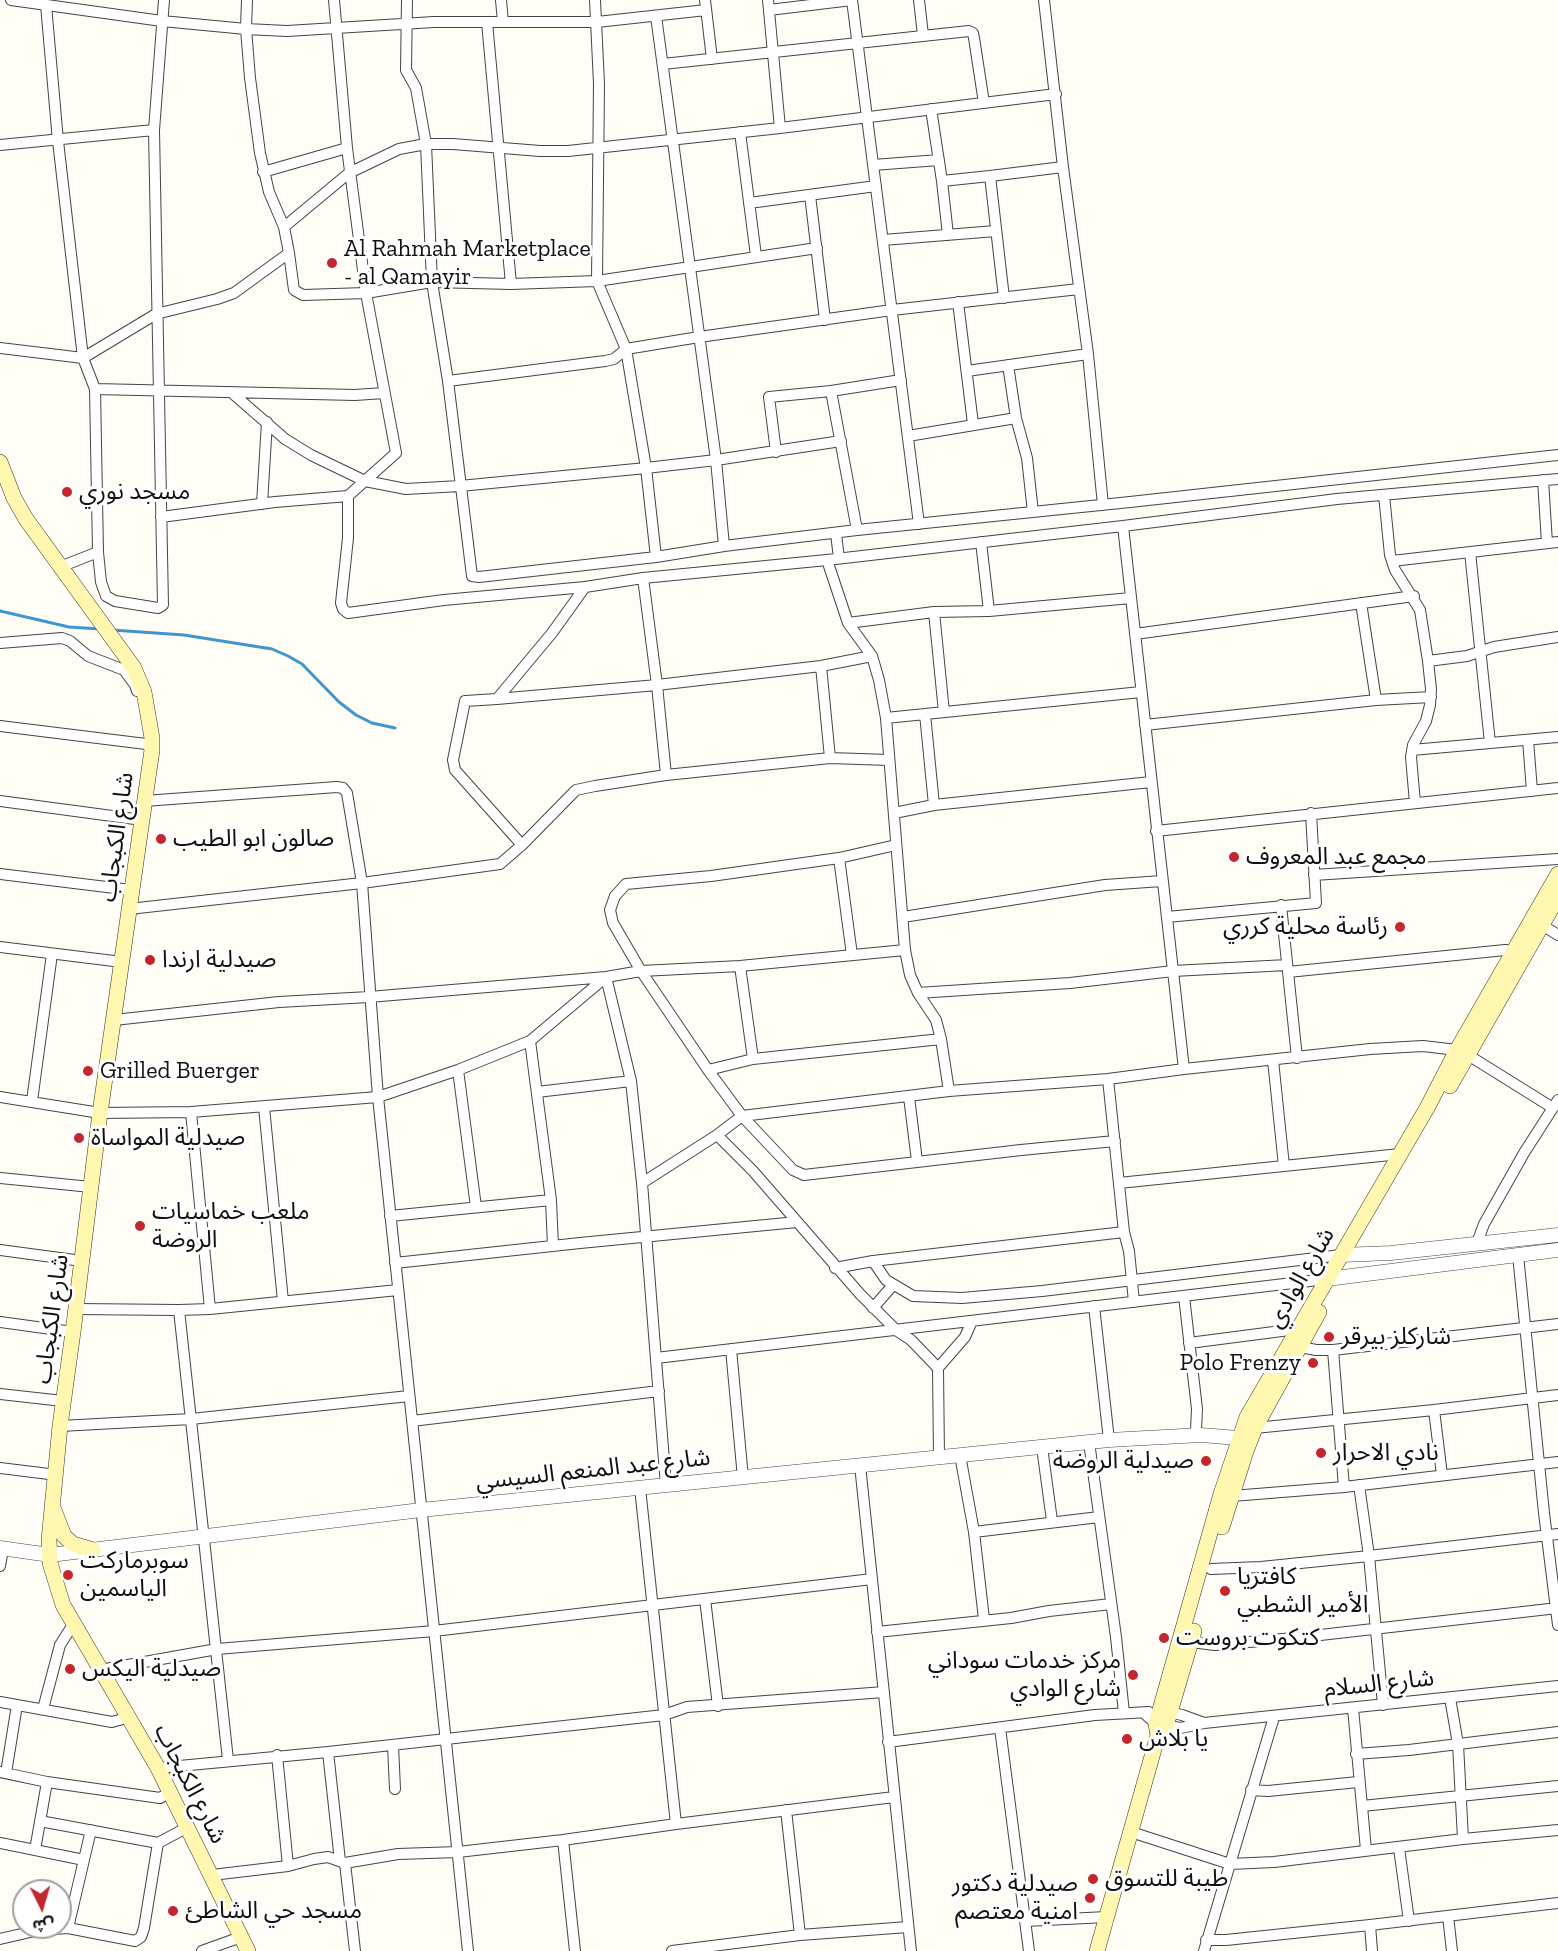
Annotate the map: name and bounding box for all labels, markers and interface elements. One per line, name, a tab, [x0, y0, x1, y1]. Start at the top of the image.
place label: Al Rahmah Marketplace - al Qamayir	[344, 235, 591, 291]
marker: Al Rahmah Marketplace - al Qamayir	[325, 256, 339, 270]
place label: مسجد نوري	[79, 478, 190, 506]
marker: مسجد نوري	[60, 485, 74, 499]
street label: شارع الكبجاب	[94, 770, 140, 904]
place label: صالون ابو الطيب	[173, 825, 334, 853]
marker: صالون ابو الطيب	[154, 832, 168, 846]
place label: مجمع عبد المعروف	[1246, 843, 1427, 871]
marker: مجمع عبد المعروف	[1227, 850, 1241, 864]
place label: رئاسة محلية كرري	[1223, 913, 1388, 941]
marker: رئاسة محلية كرري	[1393, 920, 1407, 934]
place label: صيدلية ارندا	[162, 946, 276, 974]
marker: صيدلية ارندا	[143, 953, 157, 967]
place label: Grilled Buerger	[100, 1057, 260, 1085]
marker: Grilled Buerger	[81, 1064, 95, 1078]
place label: صيدلية المواساة	[91, 1124, 245, 1152]
marker: صيدلية المواساة	[72, 1131, 86, 1145]
place label: ملعب خماسيات الروضة	[152, 1198, 310, 1254]
marker: ملعب خماسيات الروضة	[133, 1219, 147, 1233]
street label: شارع الوادي	[1261, 1223, 1341, 1333]
street label: شارع الكبجاب	[29, 1252, 75, 1386]
place label: شاركلز بيرقر	[1341, 1323, 1451, 1351]
marker: شاركلز بيرقر	[1322, 1330, 1336, 1344]
place label: Polo Frenzy	[1180, 1349, 1301, 1377]
marker: Polo Frenzy	[1306, 1356, 1320, 1370]
place label: نادي الاحرار	[1333, 1439, 1439, 1467]
street label: شارع عبد المنعم السيسي	[474, 1443, 712, 1497]
marker: نادي الاحرار	[1314, 1446, 1328, 1460]
place label: صيدلية الروضة	[1053, 1447, 1194, 1475]
marker: صيدلية الروضة	[1199, 1454, 1213, 1468]
place label: سوبرماركت الياسمين	[80, 1547, 189, 1603]
place label: كافتريا الأمير الشطبي	[1237, 1563, 1368, 1619]
marker: سوبرماركت الياسمين	[61, 1568, 75, 1582]
marker: كافتريا الأمير الشطبي	[1218, 1584, 1232, 1598]
place label: كتكوت بروست	[1176, 1624, 1319, 1652]
marker: كتكوت بروست	[1157, 1631, 1171, 1645]
place label: مركز خدمات سوداني شارع الوادي	[928, 1647, 1121, 1703]
place label: صيدلية اليكس	[82, 1655, 221, 1683]
marker: صيدلية اليكس	[63, 1662, 77, 1676]
street label: شارع السلام	[1323, 1664, 1435, 1704]
marker: مركز خدمات سوداني شارع الوادي	[1126, 1668, 1140, 1682]
street label: شارع الكبجاب	[148, 1719, 232, 1849]
place label: يا بلاش	[1139, 1725, 1208, 1753]
marker: يا بلاش	[1120, 1732, 1134, 1746]
place label: طيبة للتسوق	[1105, 1865, 1228, 1893]
place label: صيدلية دكتور امنية معتصم	[952, 1870, 1078, 1926]
marker: طيبة للتسوق	[1086, 1872, 1100, 1886]
north arrow	[12, 1879, 72, 1939]
marker: صيدلية دكتور امنية معتصم	[1083, 1891, 1097, 1905]
place label: مسجد حي الشاطئ	[185, 1897, 362, 1925]
marker: مسجد حي الشاطئ	[166, 1904, 180, 1918]
text: ش	[32, 1915, 55, 1936]

